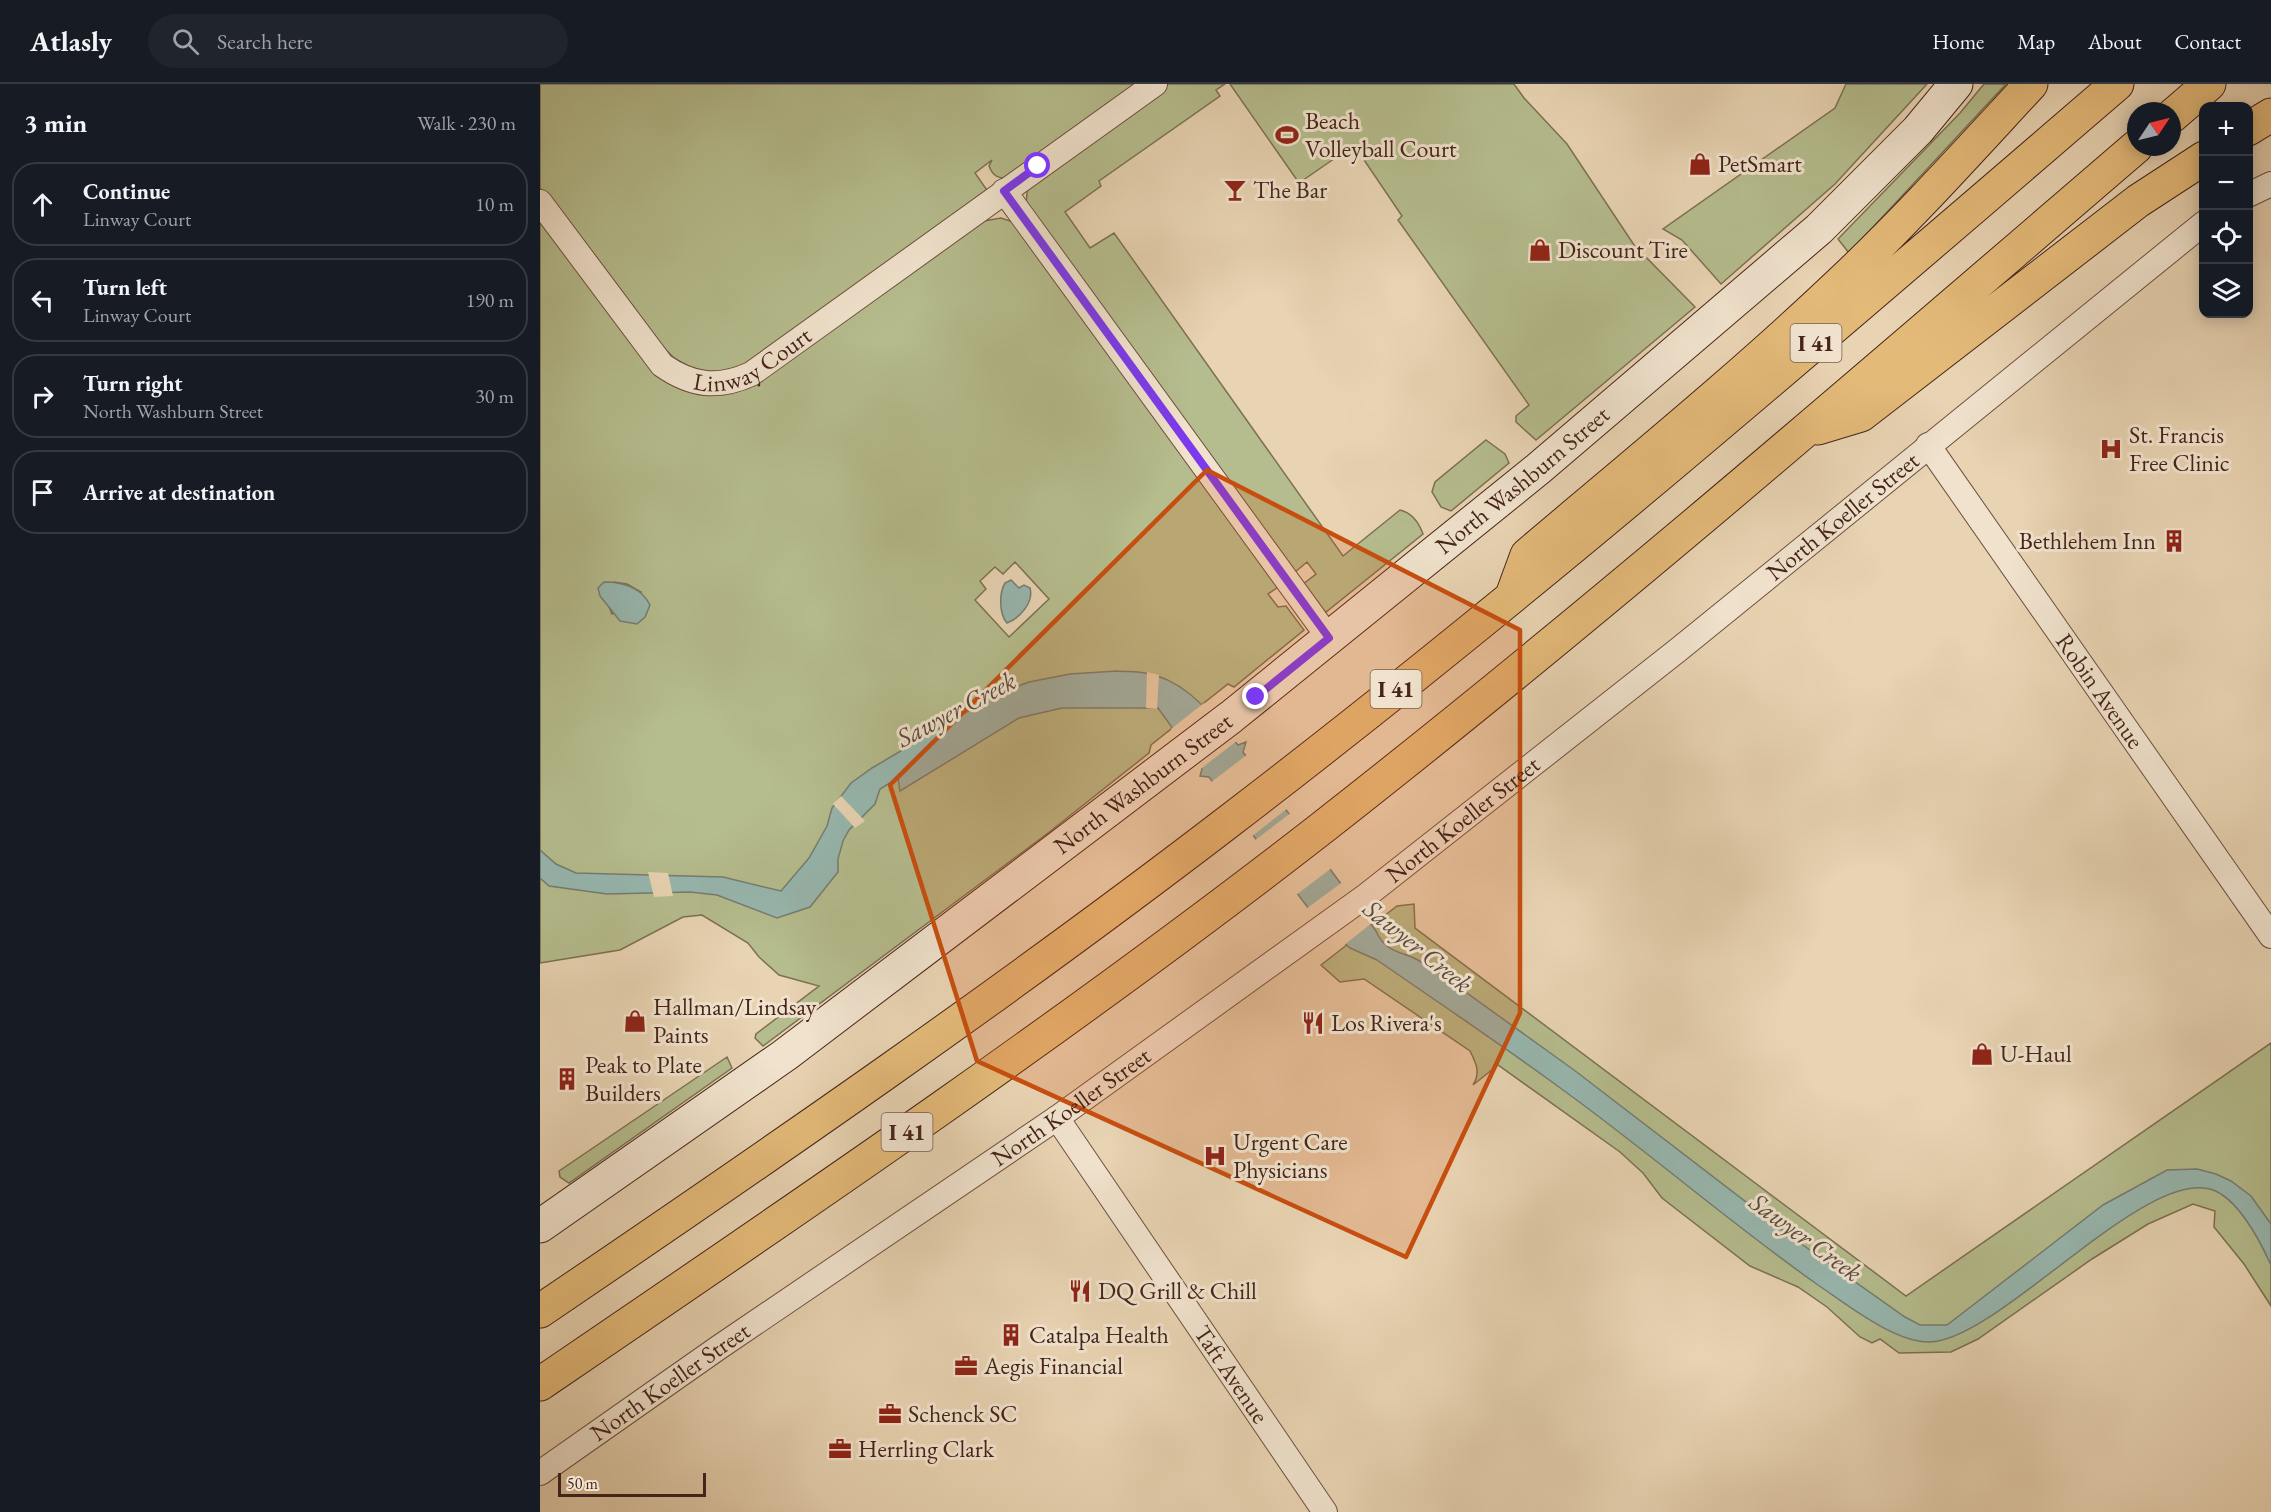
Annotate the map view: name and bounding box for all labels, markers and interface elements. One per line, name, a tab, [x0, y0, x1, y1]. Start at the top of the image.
search box	[148, 14, 568, 68]
text: Atlasly	[30, 23, 112, 59]
icon: search	[169, 25, 202, 58]
text: Search here	[217, 27, 313, 56]
text: Home	[1932, 28, 1984, 55]
text: Map	[2017, 28, 2055, 55]
text: About	[2088, 28, 2141, 55]
text: Contact	[2174, 28, 2241, 55]
north arrow	[2127, 102, 2181, 156]
map controls	[2199, 102, 2253, 318]
button: +	[2199, 102, 2253, 156]
place label: Beach Volleyball Court	[1305, 105, 1457, 164]
text: 3 min	[24, 106, 87, 140]
text: Walk · 230 m	[417, 110, 516, 136]
sports icon: Beach Volleyball Court	[1274, 122, 1300, 148]
place label: PetSmart	[1718, 148, 1802, 179]
shop icon: PetSmart	[1687, 151, 1713, 177]
route start	[1024, 152, 1050, 178]
button: −	[2199, 156, 2253, 210]
place label: The Bar	[1253, 174, 1327, 205]
text: Continue	[83, 177, 170, 206]
bar icon: The Bar	[1222, 177, 1248, 203]
icon: ahead	[26, 188, 59, 221]
text: 10 m	[475, 191, 514, 217]
text: Linway Court	[83, 206, 191, 232]
button: locate	[2199, 210, 2253, 264]
place label: Discount Tire	[1558, 234, 1688, 265]
shop icon: Discount Tire	[1527, 237, 1553, 263]
button: layers	[2199, 264, 2253, 318]
text: Turn left	[83, 273, 167, 302]
icon: left	[26, 284, 59, 317]
text: 190 m	[466, 287, 514, 313]
text: Linway Court	[83, 302, 191, 328]
street label: Linway Court	[691, 319, 818, 399]
road number: I 41	[1790, 324, 1842, 362]
text: Turn right	[83, 369, 182, 398]
icon: right	[26, 380, 59, 413]
text: 30 m	[475, 383, 514, 409]
text: North Washburn Street	[83, 398, 263, 424]
street label: North Washburn Street	[1429, 399, 1616, 561]
place label: St. Francis Free Clinic	[2129, 419, 2230, 478]
hospital icon: St. Francis Free Clinic	[2098, 436, 2124, 462]
street label: North Koeller Street	[1760, 444, 1925, 587]
icon: arrive	[26, 476, 59, 509]
text: Arrive at destination	[83, 478, 275, 507]
place label: Bethlehem Inn	[2019, 525, 2156, 556]
building icon: Bethlehem Inn	[2161, 528, 2187, 554]
street label: Robin Avenue	[2049, 627, 2151, 754]
water label: Sawyer Creek	[889, 663, 1022, 755]
road number: I 41	[1370, 670, 1422, 708]
route end	[1242, 683, 1268, 709]
street label: North Washburn Street	[1047, 705, 1239, 861]
street label: North Koeller Street	[1379, 749, 1546, 889]
water label: Sawyer Creek	[1356, 891, 1480, 1000]
place label: Hallman/Lindsay Paints	[653, 991, 817, 1050]
place label: Los Rivera's	[1331, 1007, 1442, 1038]
shop icon: Hallman/Lindsay Paints	[622, 1008, 648, 1034]
restaurant icon: Los Rivera's	[1300, 1010, 1326, 1036]
place label: U-Haul	[2000, 1038, 2072, 1069]
street label: North Koeller Street	[985, 1039, 1157, 1173]
shop icon: U-Haul	[1969, 1041, 1995, 1067]
place label: Peak to Plate Builders	[585, 1049, 702, 1108]
building icon: Peak to Plate Builders	[554, 1066, 580, 1092]
road number: I 41	[882, 1113, 932, 1151]
place label: Urgent Care Physicians	[1233, 1126, 1348, 1185]
hospital icon: Urgent Care Physicians	[1202, 1143, 1228, 1169]
water label: Sawyer Creek	[1742, 1184, 1869, 1289]
place label: DQ Grill & Chill	[1098, 1275, 1257, 1306]
restaurant icon: DQ Grill & Chill	[1067, 1278, 1093, 1304]
street label: North Koeller Street	[584, 1315, 756, 1448]
place label: Catalpa Health	[1029, 1319, 1169, 1350]
street label: Taft Avenue	[1187, 1319, 1276, 1429]
building icon: Catalpa Health	[998, 1322, 1024, 1348]
place label: Aegis Financial	[983, 1350, 1123, 1381]
office icon: Aegis Financial	[953, 1353, 979, 1379]
place label: Schenck SC	[908, 1398, 1017, 1429]
office icon: Schenck SC	[877, 1401, 903, 1427]
place label: Herrling Clark	[858, 1433, 995, 1464]
office icon: Herrling Clark	[827, 1436, 853, 1462]
scale bar	[558, 1470, 706, 1498]
text: 50 m	[567, 1473, 598, 1494]

